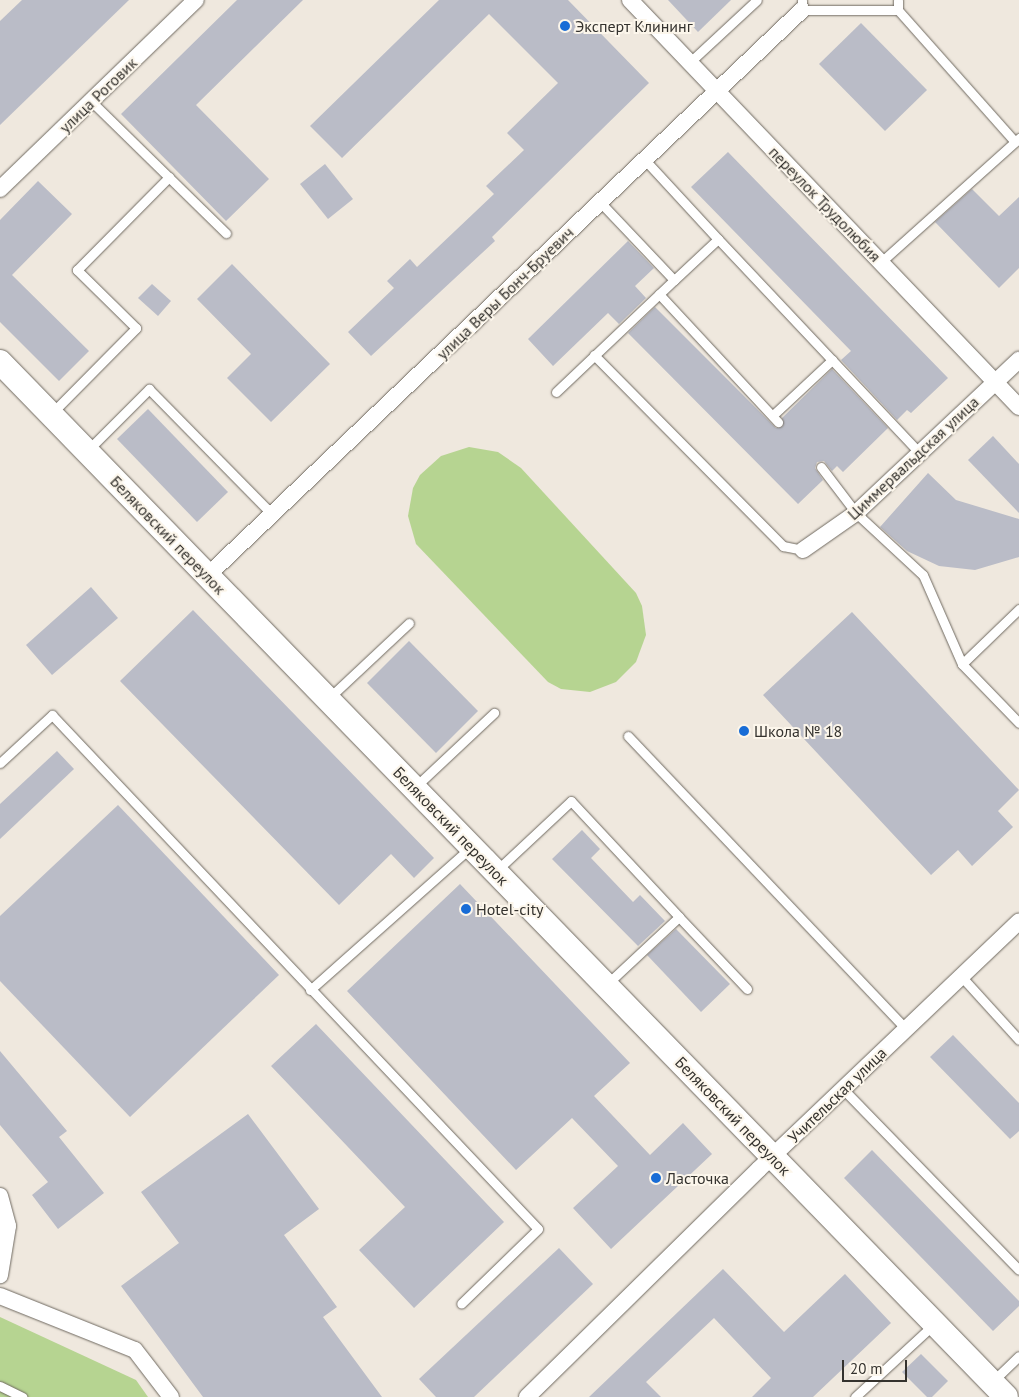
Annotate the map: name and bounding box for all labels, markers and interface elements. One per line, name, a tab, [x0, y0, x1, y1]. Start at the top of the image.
place label: Эксперт Клининг	[575, 16, 693, 36]
marker: Эксперт Клининг	[559, 20, 571, 32]
street label: улица Роговик	[55, 53, 141, 137]
street label: переулок Трудолюбия	[765, 142, 885, 266]
street label: улица Веры Бонч-Бруевич	[433, 223, 577, 363]
street label: Циммервальдская улица	[843, 392, 983, 524]
street label: Беляковский переулок	[106, 472, 230, 598]
place label: Школа № 18	[754, 721, 842, 741]
marker: Школа № 18	[738, 725, 750, 737]
street label: Беляковский переулок	[389, 763, 513, 889]
place label: Hotel-city	[476, 899, 544, 919]
marker: Hotel-city	[460, 903, 472, 915]
street label: Учительская улица	[784, 1043, 890, 1147]
street label: Беляковский переулок	[671, 1053, 795, 1179]
place label: Ласточка	[666, 1168, 729, 1188]
marker: Ласточка	[650, 1172, 662, 1184]
scale bar	[844, 1350, 909, 1382]
text: 20 m	[850, 1359, 883, 1378]

